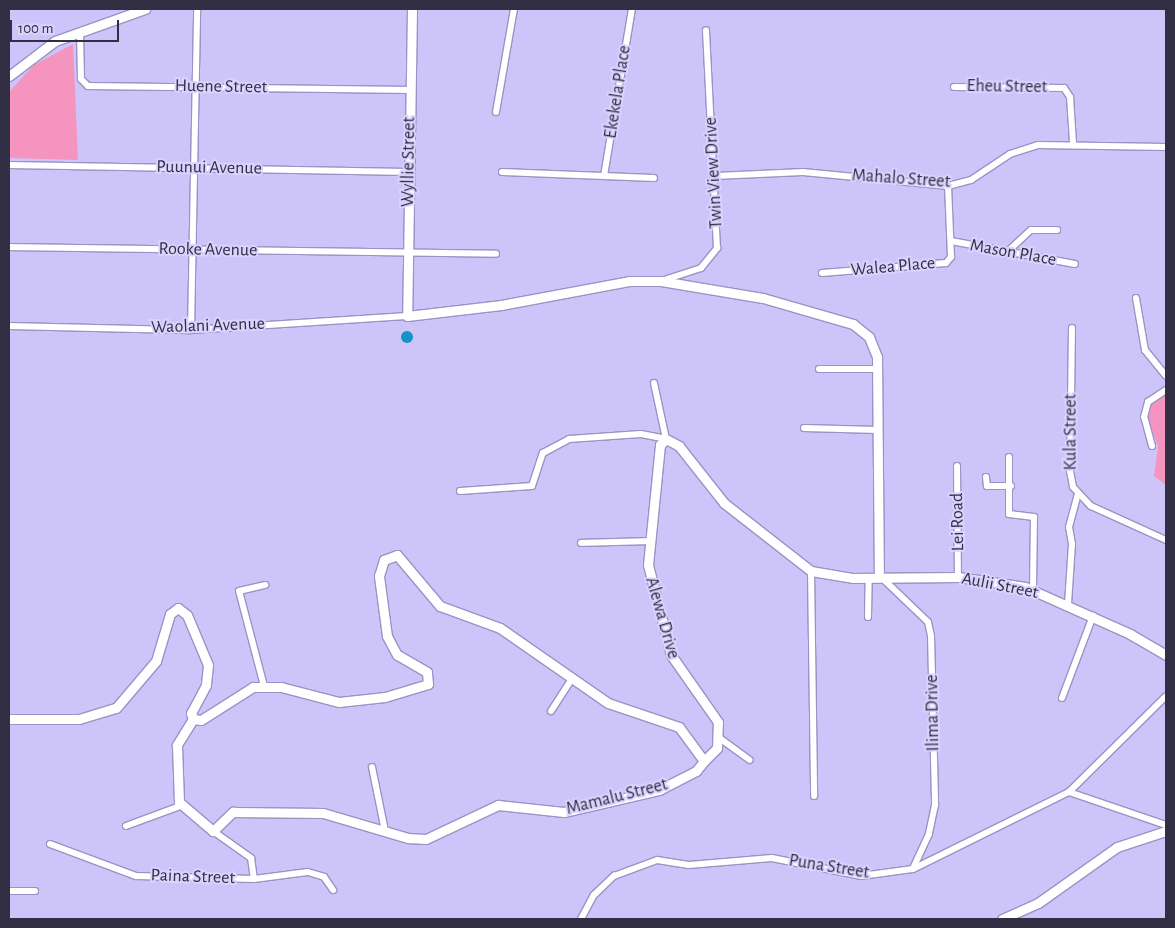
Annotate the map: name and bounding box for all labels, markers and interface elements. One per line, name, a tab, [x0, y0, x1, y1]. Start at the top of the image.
scale bar	[12, 10, 121, 42]
text: 100 m	[18, 21, 53, 36]
street label: Ekekela Place	[600, 44, 636, 140]
street label: Huene Street	[175, 75, 267, 99]
street label: Eheu Street	[966, 75, 1048, 99]
street label: Wyllie Street	[397, 117, 421, 207]
street label: Twin View Drive	[700, 117, 728, 229]
street label: Puunui Avenue	[156, 156, 262, 180]
street label: Mahalo Street	[851, 165, 951, 193]
street label: Mason Place	[968, 235, 1058, 271]
street label: Rooke Avenue	[158, 238, 258, 262]
street label: Walea Place	[850, 253, 936, 281]
street label: Waolani Avenue	[151, 313, 265, 339]
street label: Kula Street	[1060, 394, 1082, 470]
street label: Lei Road	[947, 492, 969, 552]
street label: Aulii Street	[960, 568, 1040, 604]
street label: Alewa Drive	[640, 575, 684, 661]
street label: Ilima Drive	[922, 674, 944, 752]
street label: Mamalu Street	[564, 774, 670, 820]
street label: Puna Street	[787, 850, 871, 884]
street label: Paina Street	[150, 865, 236, 889]

